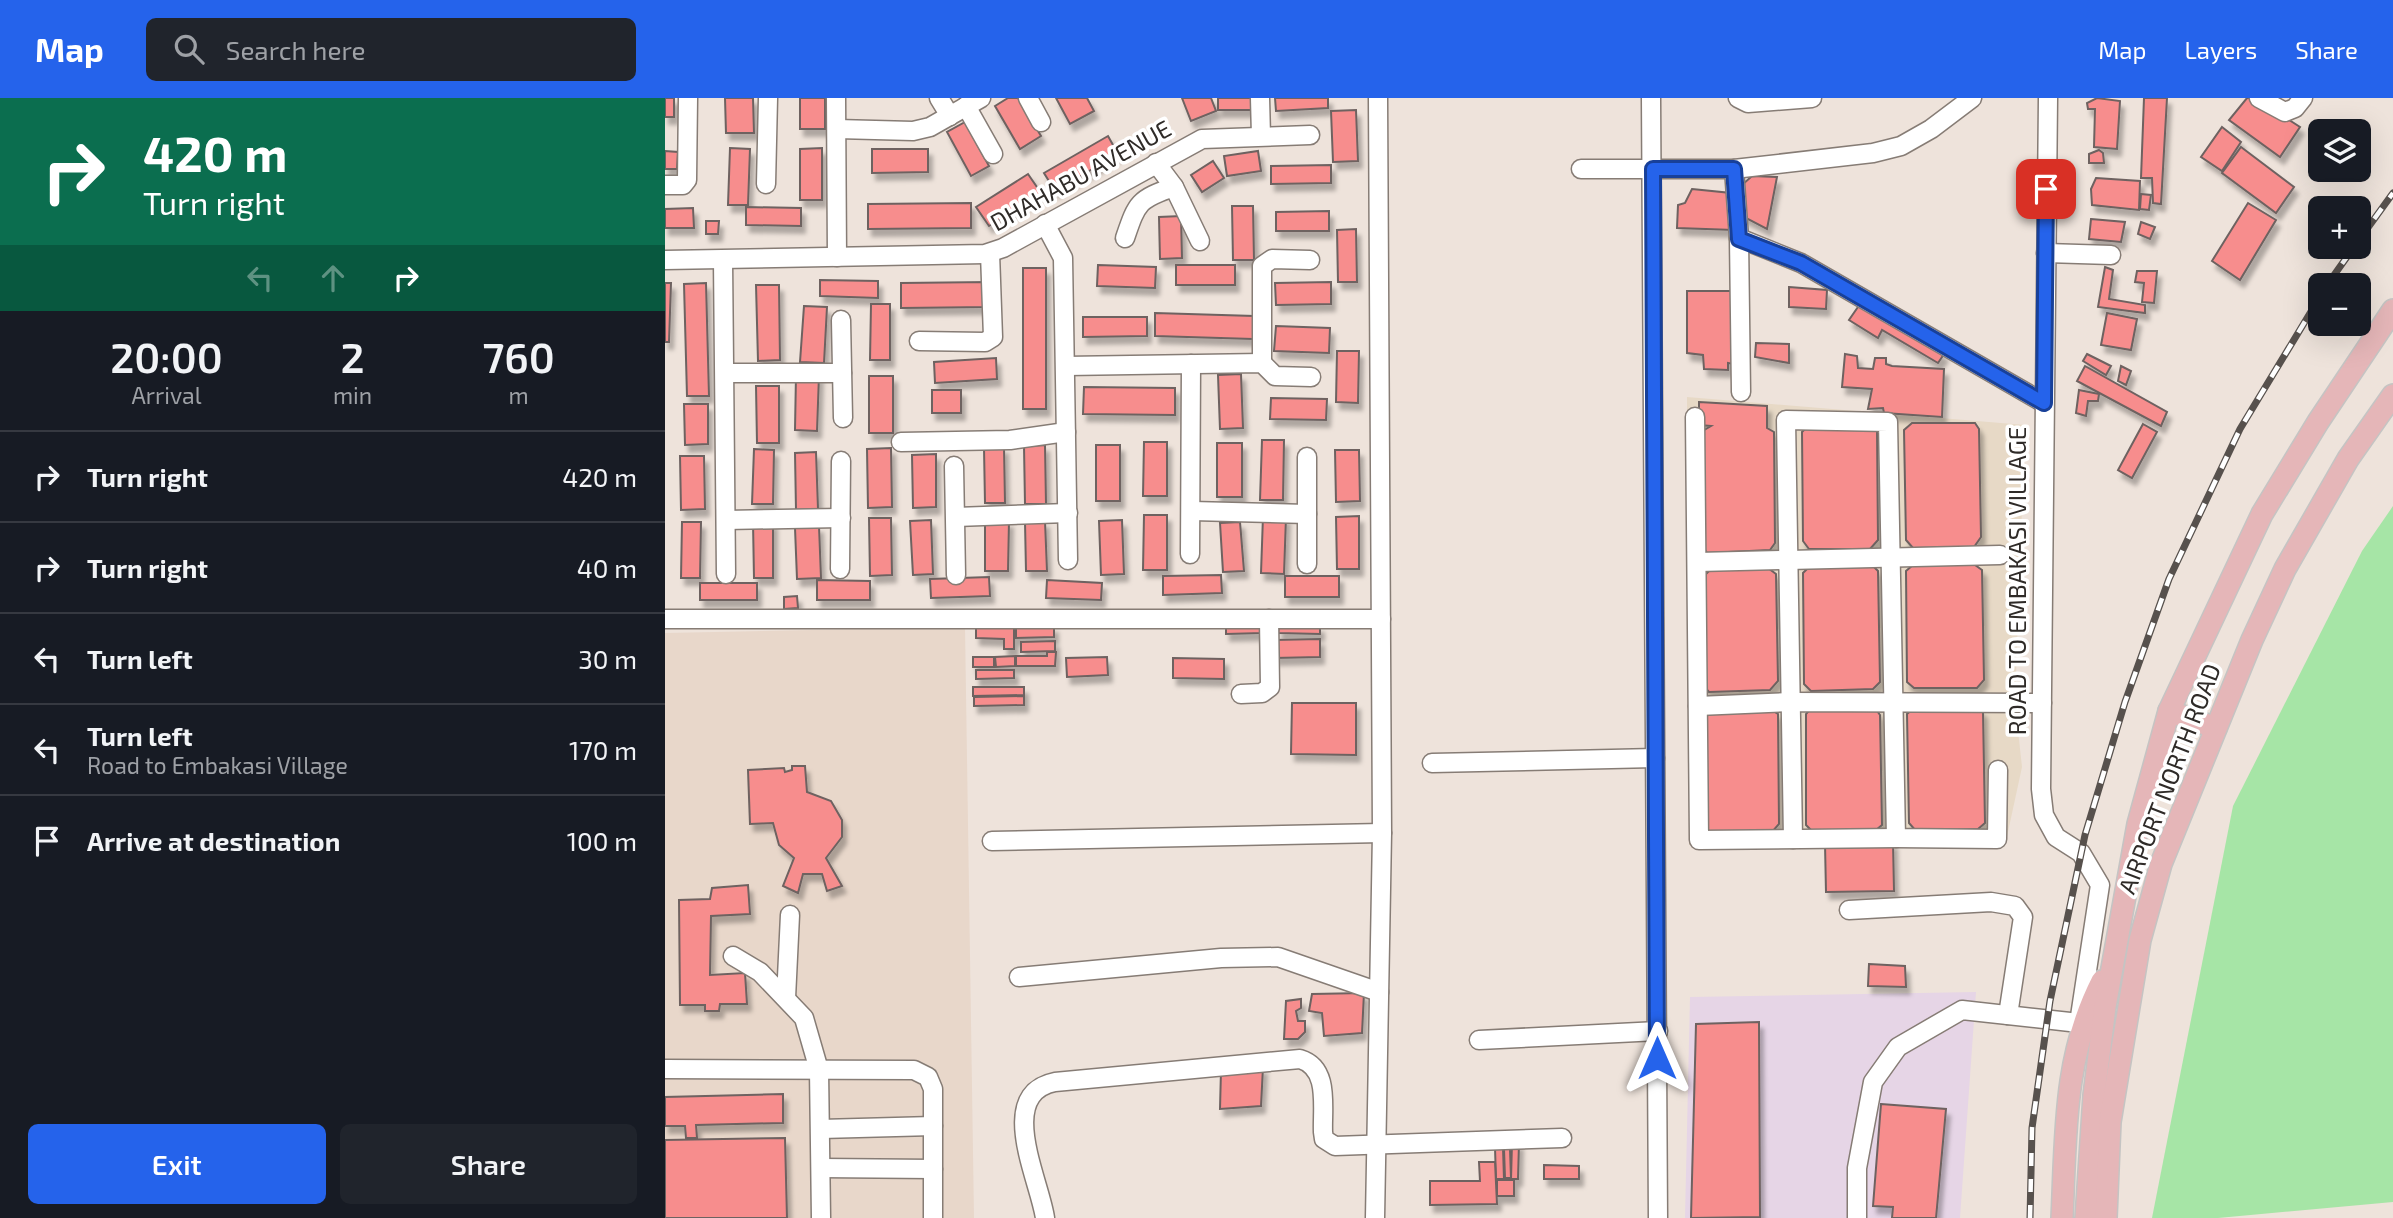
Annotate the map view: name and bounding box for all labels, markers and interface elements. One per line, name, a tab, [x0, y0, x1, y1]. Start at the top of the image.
search box	[146, 18, 636, 81]
text: Map	[35, 29, 104, 69]
icon: search	[170, 30, 208, 68]
text: Search here	[226, 34, 365, 65]
text: Map	[2098, 35, 2146, 64]
text: Layers	[2184, 35, 2257, 64]
text: Share	[2295, 35, 2358, 64]
street label: DHAHABU AVENUE	[985, 113, 1176, 236]
map controls	[2308, 119, 2371, 336]
button: layers	[2308, 119, 2371, 182]
text: 420 m	[143, 123, 287, 182]
icon: right	[28, 126, 119, 217]
pin	[2016, 159, 2076, 219]
icon: arrive	[2027, 170, 2065, 208]
text: Turn right	[143, 183, 285, 221]
button: +	[2308, 196, 2371, 259]
icon: left	[241, 259, 279, 297]
icon: ahead	[314, 259, 352, 297]
icon: right	[387, 259, 425, 297]
button: −	[2308, 273, 2371, 336]
text: 20:00	[110, 331, 223, 381]
text: 2	[341, 331, 365, 381]
text: 760	[482, 331, 555, 381]
text: Arrival	[131, 381, 201, 409]
text: min	[333, 381, 372, 409]
text: m	[508, 381, 529, 409]
street label: ROAD TO EMBAKASI VILLAGE	[2002, 427, 2031, 735]
icon: right	[28, 458, 66, 496]
text: Turn right	[87, 461, 208, 492]
text: 420 m	[562, 461, 637, 492]
icon: right	[28, 549, 66, 587]
text: Turn right	[87, 552, 208, 583]
text: 40 m	[577, 552, 637, 583]
icon: left	[28, 640, 66, 678]
text: Turn left	[87, 643, 193, 674]
text: 30 m	[578, 643, 637, 674]
street label: AIRPORT NORTH ROAD	[2111, 659, 2226, 898]
text: Turn left	[87, 720, 193, 751]
icon: left	[28, 731, 66, 769]
text: 170 m	[569, 734, 637, 765]
text: Road to Embakasi Village	[87, 751, 348, 779]
icon: arrive	[28, 822, 66, 860]
text: Arrive at destination	[87, 825, 340, 856]
text: 100 m	[567, 825, 637, 856]
position arrow	[1620, 1021, 1694, 1095]
button: Exit	[28, 1124, 326, 1204]
button: Share	[340, 1124, 637, 1204]

